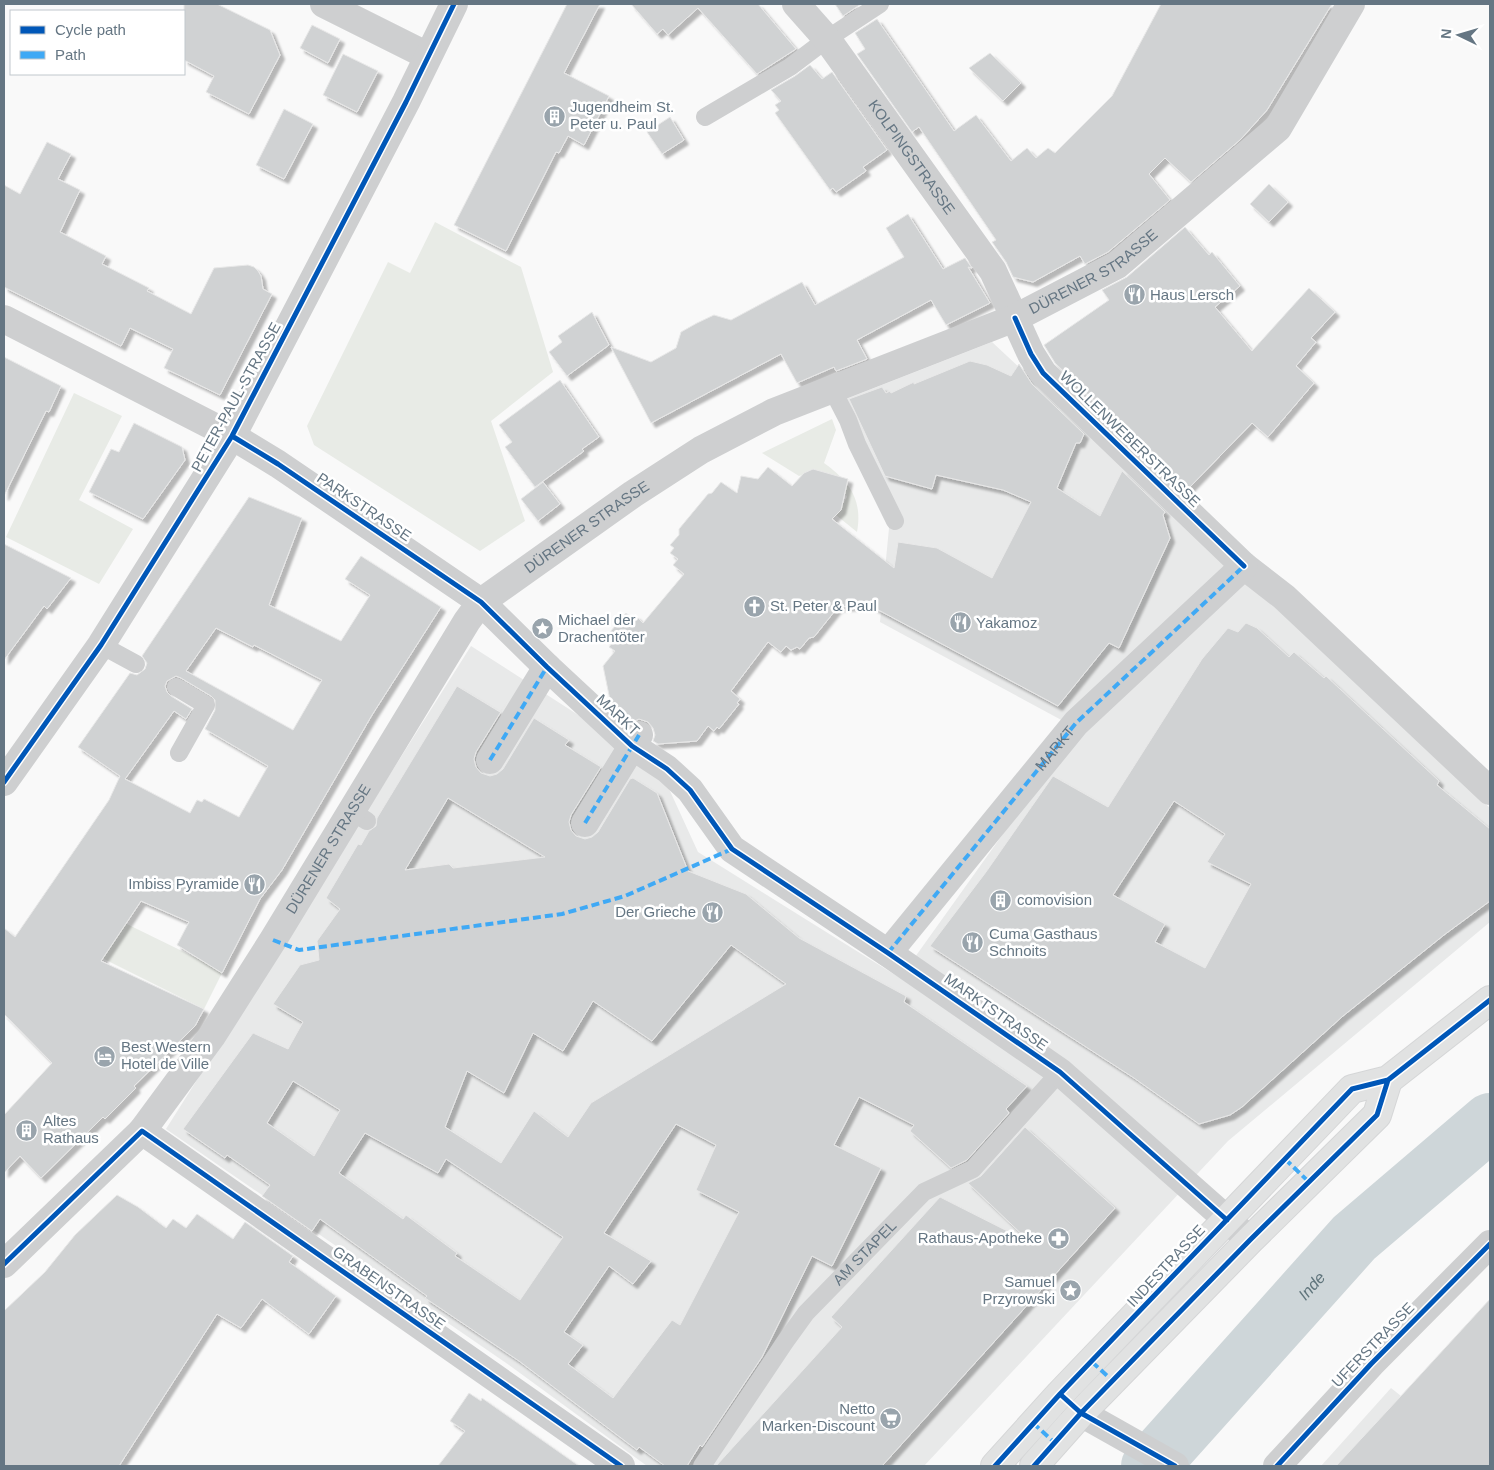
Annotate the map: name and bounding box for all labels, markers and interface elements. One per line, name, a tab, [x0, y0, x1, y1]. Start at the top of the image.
legend	[10, 10, 185, 75]
north arrow	[1434, 10, 1484, 60]
text: Cycle path	[55, 21, 126, 38]
text: N	[1438, 28, 1454, 40]
text: Path	[55, 46, 86, 63]
street label: KOLPINGSTRASSE	[865, 96, 959, 217]
place label: Jugendheim St. Peter u. Paul	[570, 98, 674, 132]
building icon: Jugendheim St. Peter u. Paul	[542, 104, 566, 128]
street label: DÜRENER STRASSE	[1026, 225, 1161, 317]
restaurant icon: Haus Lersch	[1122, 283, 1146, 307]
place label: Haus Lersch	[1150, 286, 1234, 303]
street label: PETER-PAUL-STRASSE	[187, 319, 284, 474]
street label: WOLLENWEBERSTRASSE	[1057, 367, 1204, 510]
street label: PARKSTRASSE	[314, 469, 415, 544]
street label: DÜRENER STRASSE	[521, 477, 652, 576]
church icon: St. Peter & Paul	[742, 594, 766, 618]
place label: St. Peter & Paul	[770, 597, 877, 614]
place label: Michael der Drachentöter	[558, 611, 645, 645]
restaurant icon: Yakamoz	[948, 611, 972, 635]
place label: Yakamoz	[976, 614, 1037, 631]
place icon: Michael der Drachentöter	[530, 617, 554, 641]
street label: MARKT	[593, 691, 643, 739]
street label: MARKT	[1031, 723, 1078, 774]
street label: DÜRENER STRASSE	[282, 781, 374, 917]
restaurant icon: Imbiss Pyramide	[243, 872, 267, 896]
place label: Imbiss Pyramide	[128, 875, 239, 892]
building icon: comovision	[989, 888, 1013, 912]
place label: comovision	[1017, 891, 1092, 908]
restaurant icon: Der Grieche	[700, 900, 724, 924]
place label: Der Grieche	[615, 903, 696, 920]
place label: Cuma Gasthaus Schnoits	[989, 925, 1097, 959]
restaurant icon: Cuma Gasthaus Schnoits	[961, 931, 985, 955]
street label: MARKTSTRASSE	[941, 969, 1051, 1054]
place label: Best Western Hotel de Ville	[121, 1038, 211, 1072]
hotel icon: Best Western Hotel de Ville	[93, 1044, 117, 1068]
place label: Altes Rathaus	[43, 1112, 99, 1146]
building icon: Altes Rathaus	[15, 1118, 39, 1142]
street label: AM STAPEL	[829, 1217, 899, 1288]
street label: INDESTRASSE	[1123, 1221, 1208, 1310]
pharmacy icon: Rathaus-Apotheke	[1046, 1226, 1070, 1250]
place label: Rathaus-Apotheke	[918, 1229, 1042, 1246]
street label: GRABENSTRASSE	[330, 1242, 449, 1333]
water label: Inde	[1295, 1269, 1329, 1303]
place label: Samuel Przyrowski	[982, 1273, 1055, 1307]
place icon: Samuel Przyrowski	[1059, 1279, 1083, 1303]
street label: UFERSTRASSE	[1328, 1299, 1417, 1390]
place label: Netto Marken-Discount	[762, 1400, 876, 1434]
supermarket icon: Netto Marken-Discount	[879, 1406, 903, 1430]

